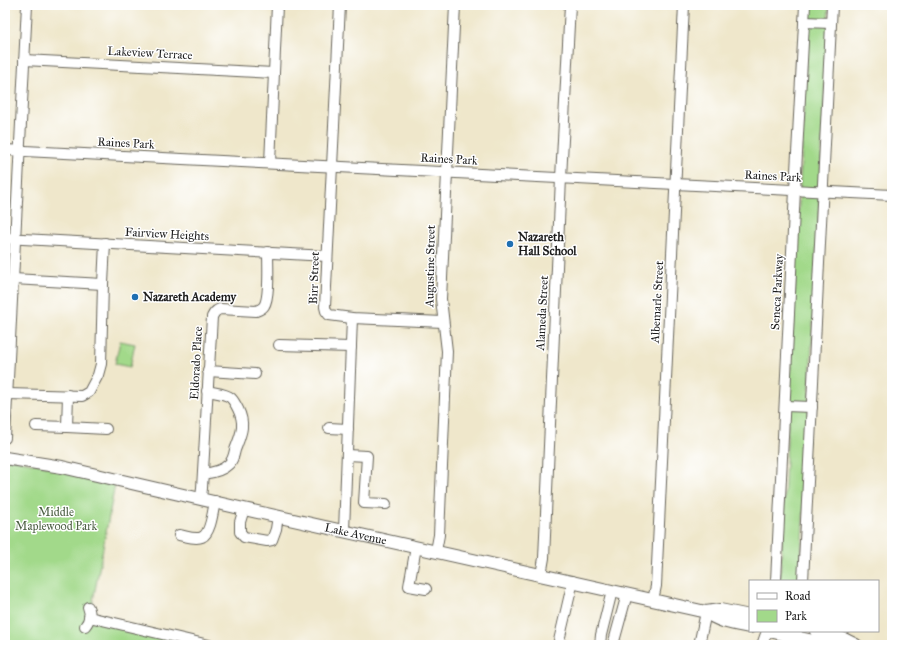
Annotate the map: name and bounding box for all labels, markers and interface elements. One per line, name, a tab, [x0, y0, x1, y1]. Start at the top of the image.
street label: Lakeview Terrace	[107, 44, 193, 62]
street label: Raines Park	[97, 135, 155, 152]
street label: Raines Park	[420, 151, 478, 168]
street label: Raines Park	[744, 168, 802, 185]
street label: Augustine Street	[422, 224, 439, 308]
street label: Fairview Heights	[124, 225, 210, 244]
place label: Nazareth Hall School	[518, 230, 577, 258]
marker: Nazareth Hall School	[505, 239, 515, 249]
street label: Birr Street	[306, 251, 322, 305]
street label: Seneca Parkway	[768, 253, 786, 330]
street label: Albemarle Street	[648, 260, 666, 344]
street label: Alameda Street	[533, 274, 551, 352]
place label: Nazareth Academy	[143, 290, 238, 305]
marker: Nazareth Academy	[130, 292, 140, 302]
street label: Eldorado Place	[187, 326, 205, 400]
park label: Middle Maplewood Park	[15, 505, 97, 533]
street label: Lake Avenue	[323, 520, 388, 548]
legend	[749, 580, 879, 632]
text: Road	[785, 589, 811, 603]
text: Park	[785, 609, 807, 623]

